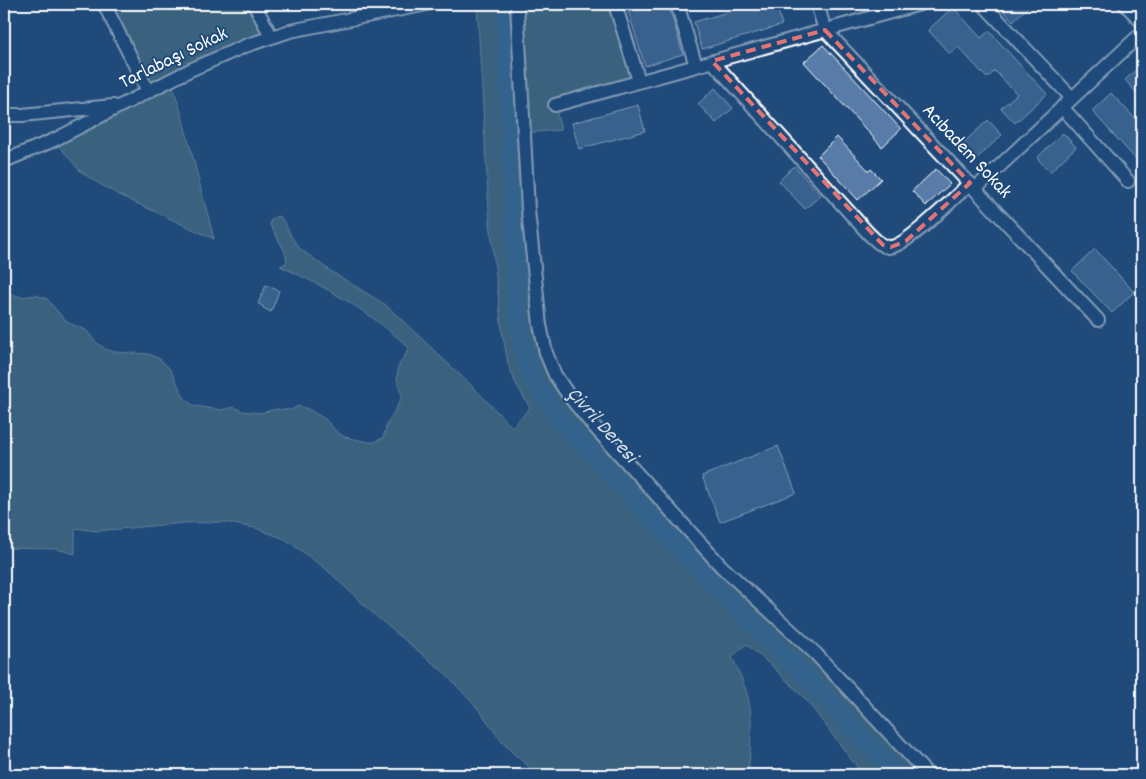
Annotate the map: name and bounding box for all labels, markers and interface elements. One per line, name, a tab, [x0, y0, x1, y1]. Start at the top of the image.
street label: Tarlabaşı Sokak	[115, 21, 233, 97]
street label: Acıbadem Sokak	[915, 98, 1017, 206]
water label: Çivril Deresi	[559, 381, 646, 473]

